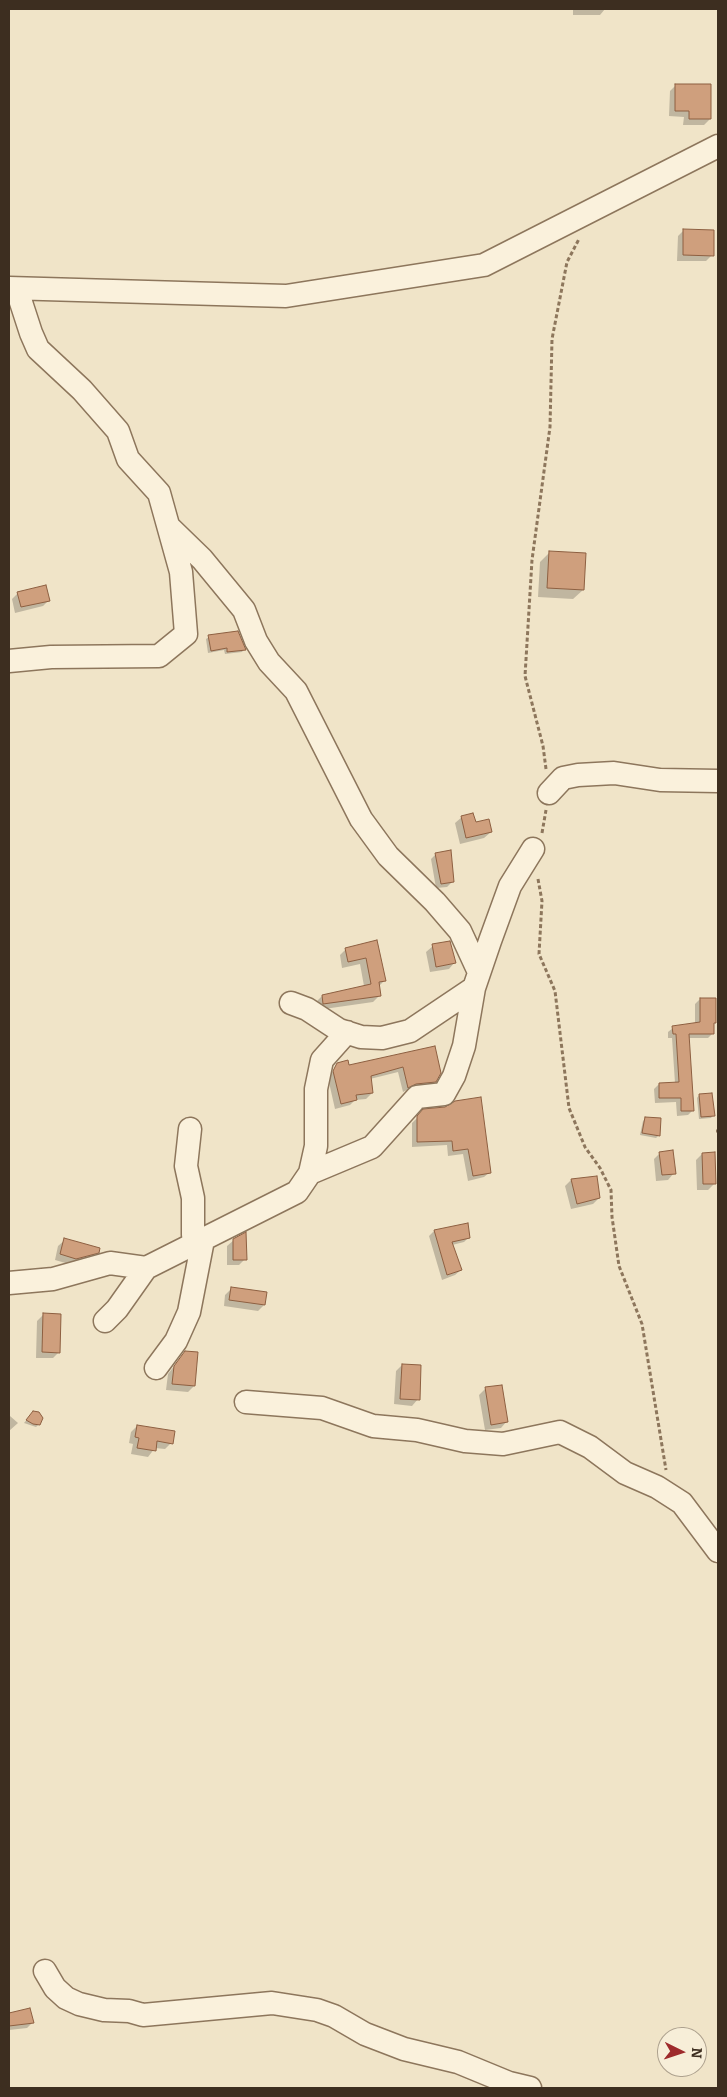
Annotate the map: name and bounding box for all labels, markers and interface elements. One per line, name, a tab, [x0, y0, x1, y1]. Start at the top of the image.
north arrow	[657, 2027, 707, 2077]
text: N	[688, 2047, 705, 2059]

